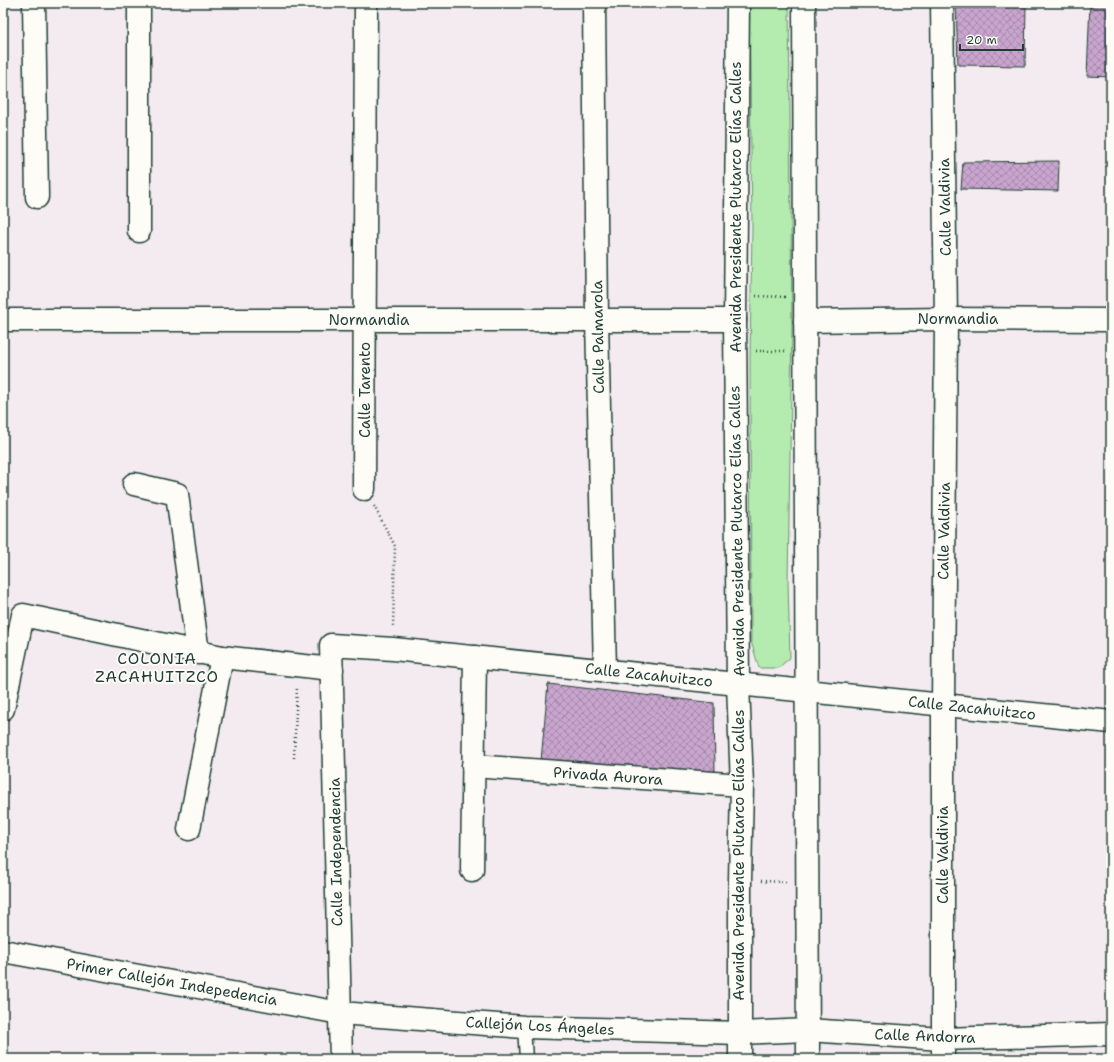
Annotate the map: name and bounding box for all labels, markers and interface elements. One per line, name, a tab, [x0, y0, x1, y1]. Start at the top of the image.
scale bar	[960, 26, 1023, 52]
text: 20 m	[966, 32, 997, 48]
street label: Avenida Presidente Plutarco Elías Calles	[726, 61, 746, 353]
street label: Calle Valdivia	[934, 157, 956, 256]
street label: Calle Palmarola	[587, 279, 609, 394]
street label: Normandia	[918, 309, 999, 329]
street label: Normandia	[329, 310, 410, 330]
street label: Calle Tarento	[355, 342, 375, 438]
street label: Avenida Presidente Plutarco Elías Calles	[724, 385, 750, 677]
street label: Calle Valdivia	[933, 481, 955, 580]
district label: COLONIA ZACAHUITZCO	[95, 648, 219, 687]
street label: Calle Zacahuitzco	[584, 658, 714, 692]
street label: Calle Zacahuitzco	[907, 691, 1037, 725]
street label: Avenida Presidente Plutarco Elías Calles	[729, 709, 749, 1001]
street label: Privada Aurora	[552, 762, 664, 790]
street label: Calle Independencia	[325, 777, 347, 927]
street label: Calle Valdivia	[933, 805, 953, 904]
street label: Primer Callejón Indepedencia	[65, 954, 280, 1011]
street label: Callejón Los Ángeles	[465, 1011, 615, 1040]
street label: Calle Andorra	[874, 1024, 977, 1048]

